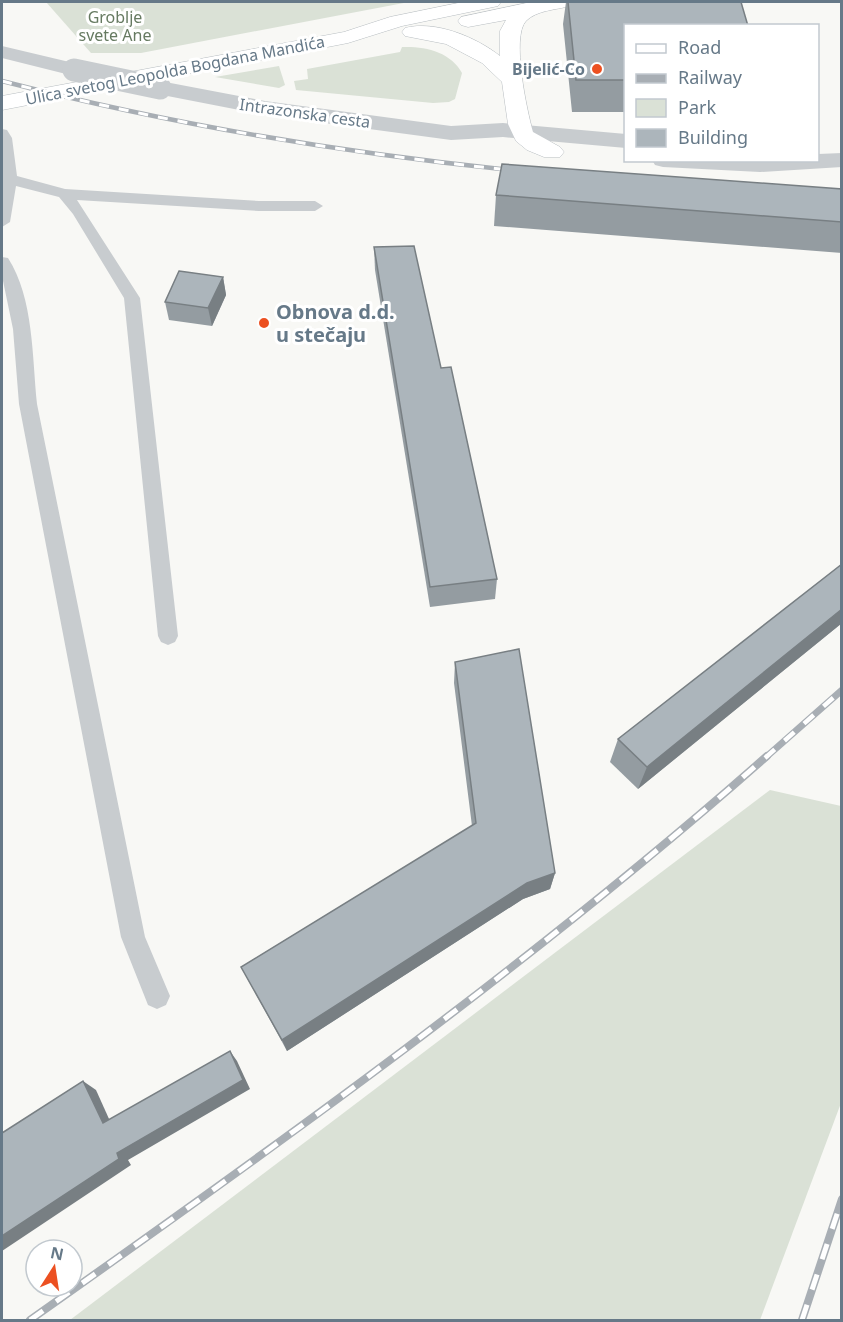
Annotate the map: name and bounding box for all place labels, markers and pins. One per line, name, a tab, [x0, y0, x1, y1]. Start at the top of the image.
place label: Bijelić-Co	[512, 58, 585, 80]
marker: Bijelić-Co	[590, 62, 604, 76]
place label: Obnova d.d. u stečaju	[276, 298, 395, 348]
marker: Obnova d.d. u stečaju	[257, 316, 271, 330]

